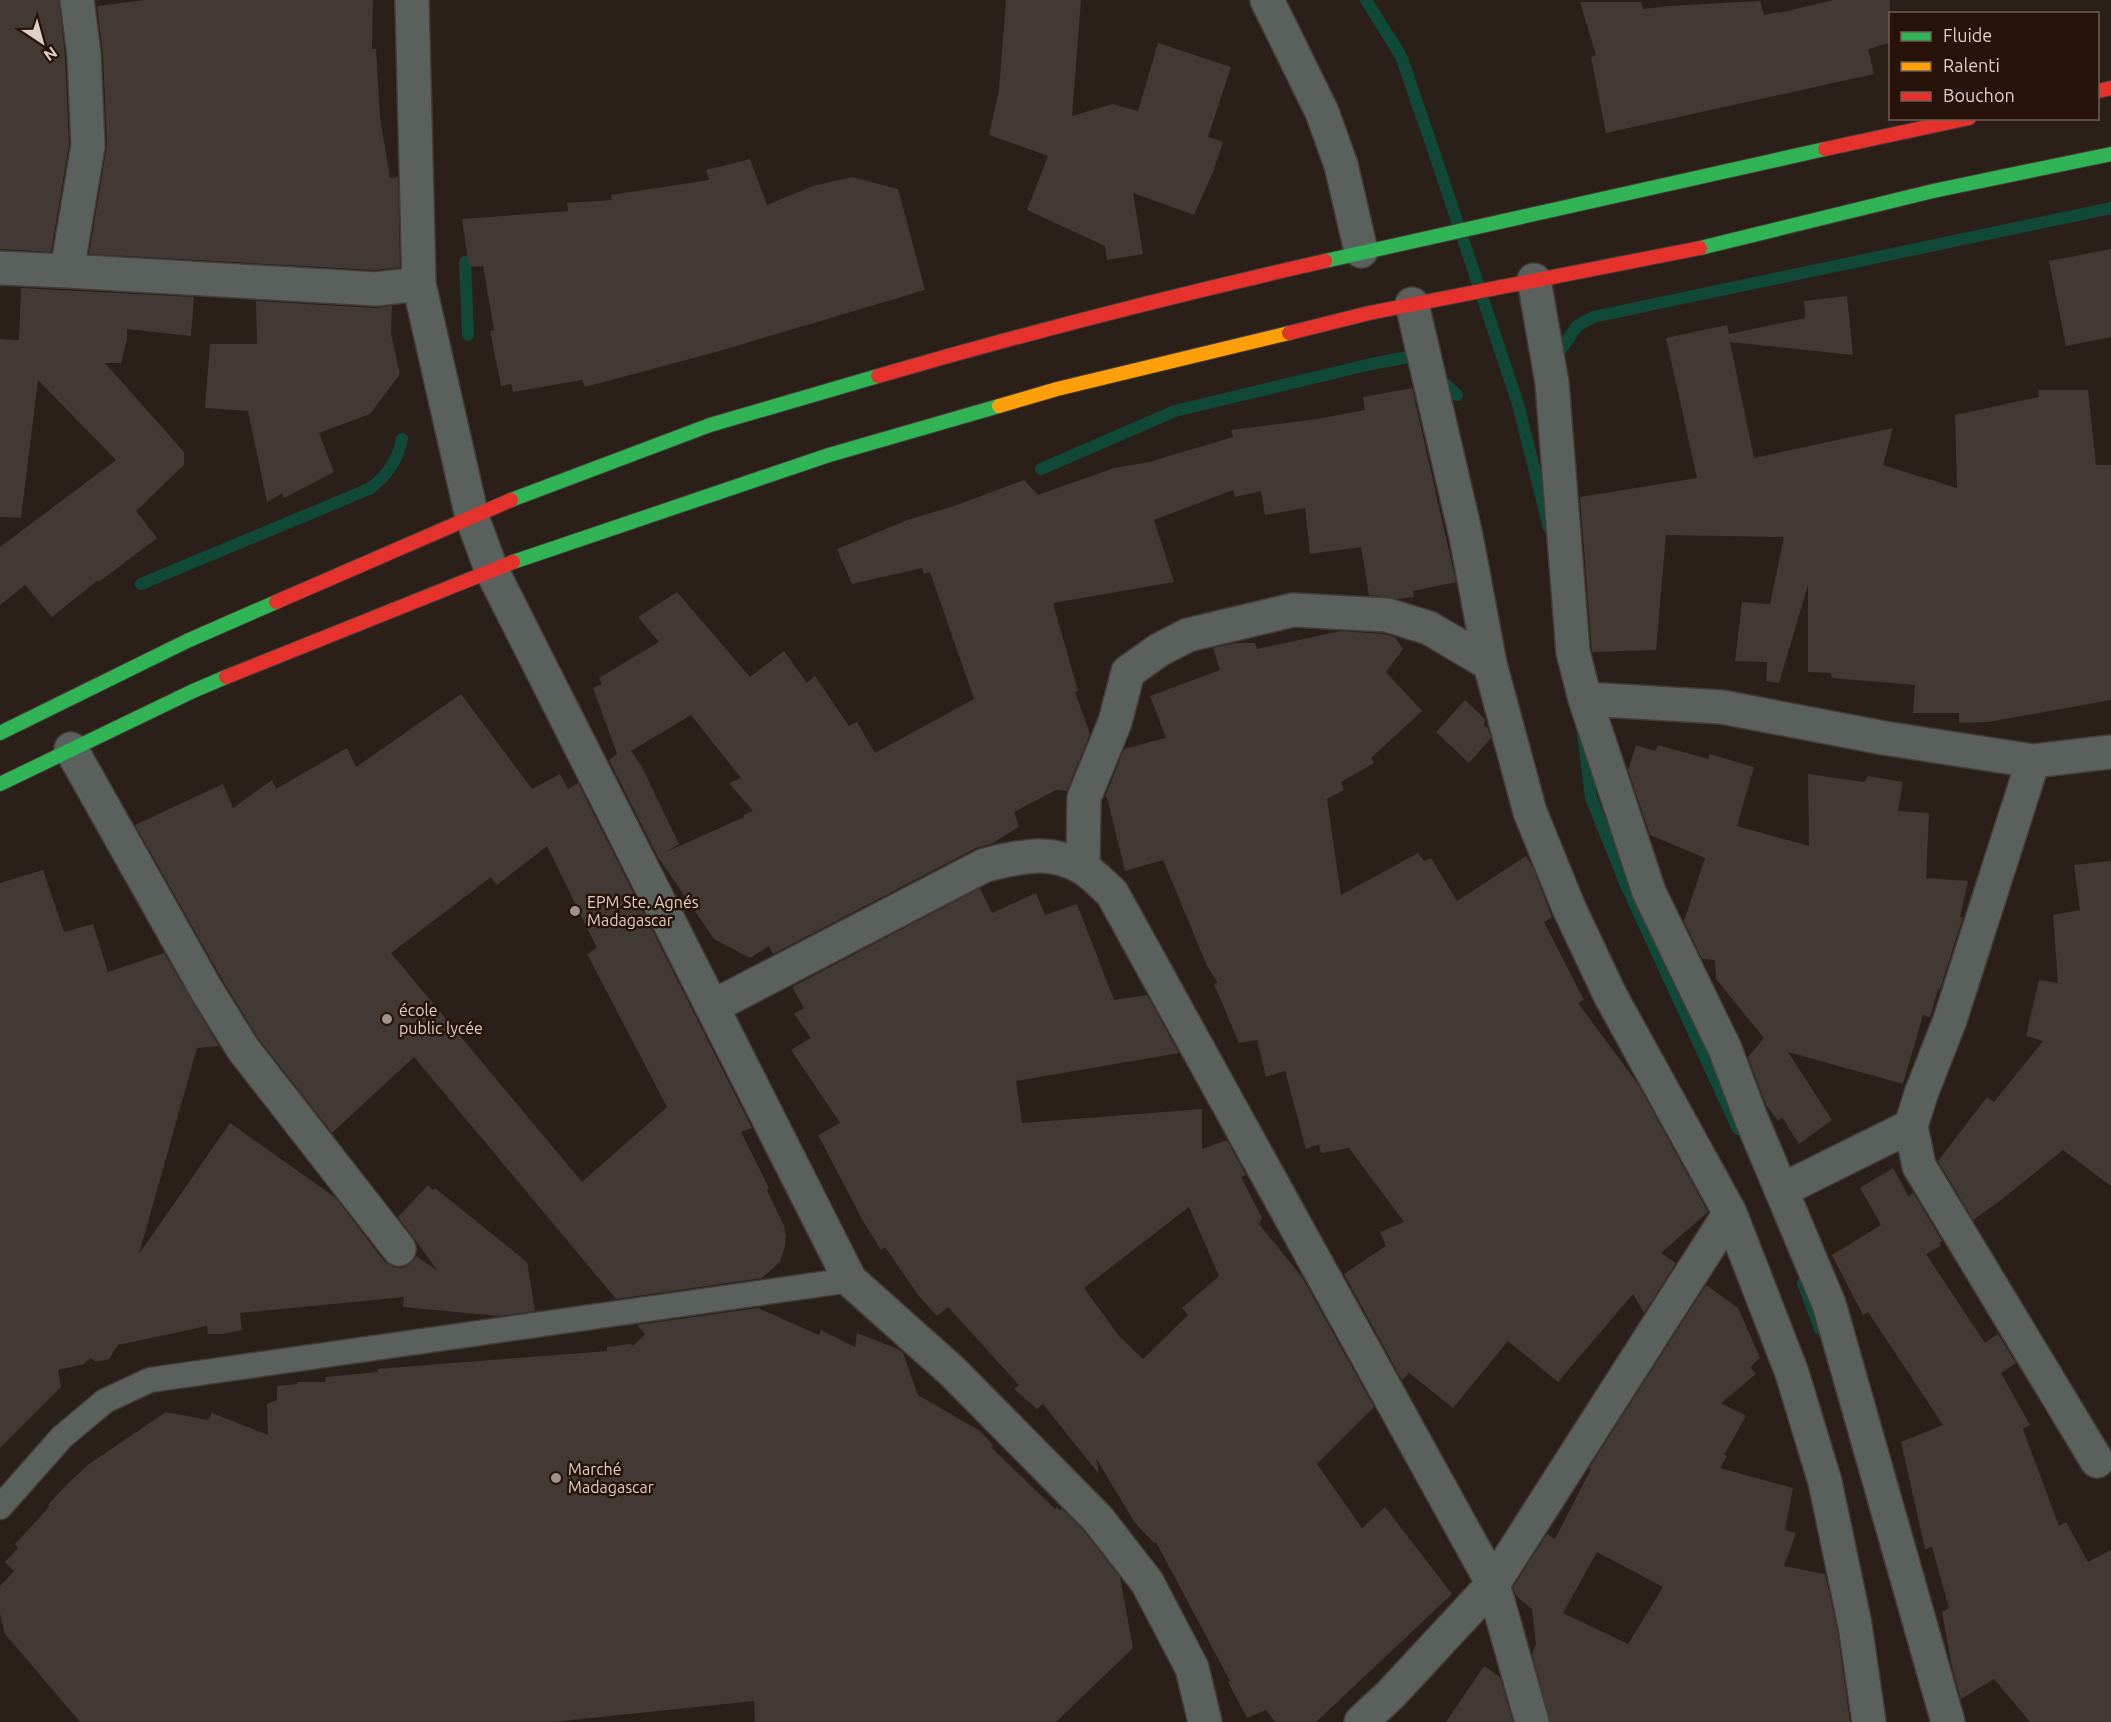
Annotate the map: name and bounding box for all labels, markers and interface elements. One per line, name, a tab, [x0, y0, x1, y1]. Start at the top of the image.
north arrow	[12, 12, 72, 72]
legend	[1889, 12, 2099, 120]
text: Fluide	[1943, 25, 1992, 45]
text: N	[41, 43, 61, 65]
text: Ralenti	[1943, 55, 2000, 75]
text: Bouchon	[1943, 85, 2015, 105]
place label: EPM Ste. Agnés Madagascar	[587, 893, 699, 929]
marker: EPM Ste. Agnés Madagascar	[568, 904, 582, 918]
place label: école public lycée	[399, 1001, 483, 1037]
marker: école public lycée	[380, 1012, 394, 1026]
place label: Marché Madagascar	[568, 1460, 654, 1496]
marker: Marché Madagascar	[549, 1471, 563, 1485]

